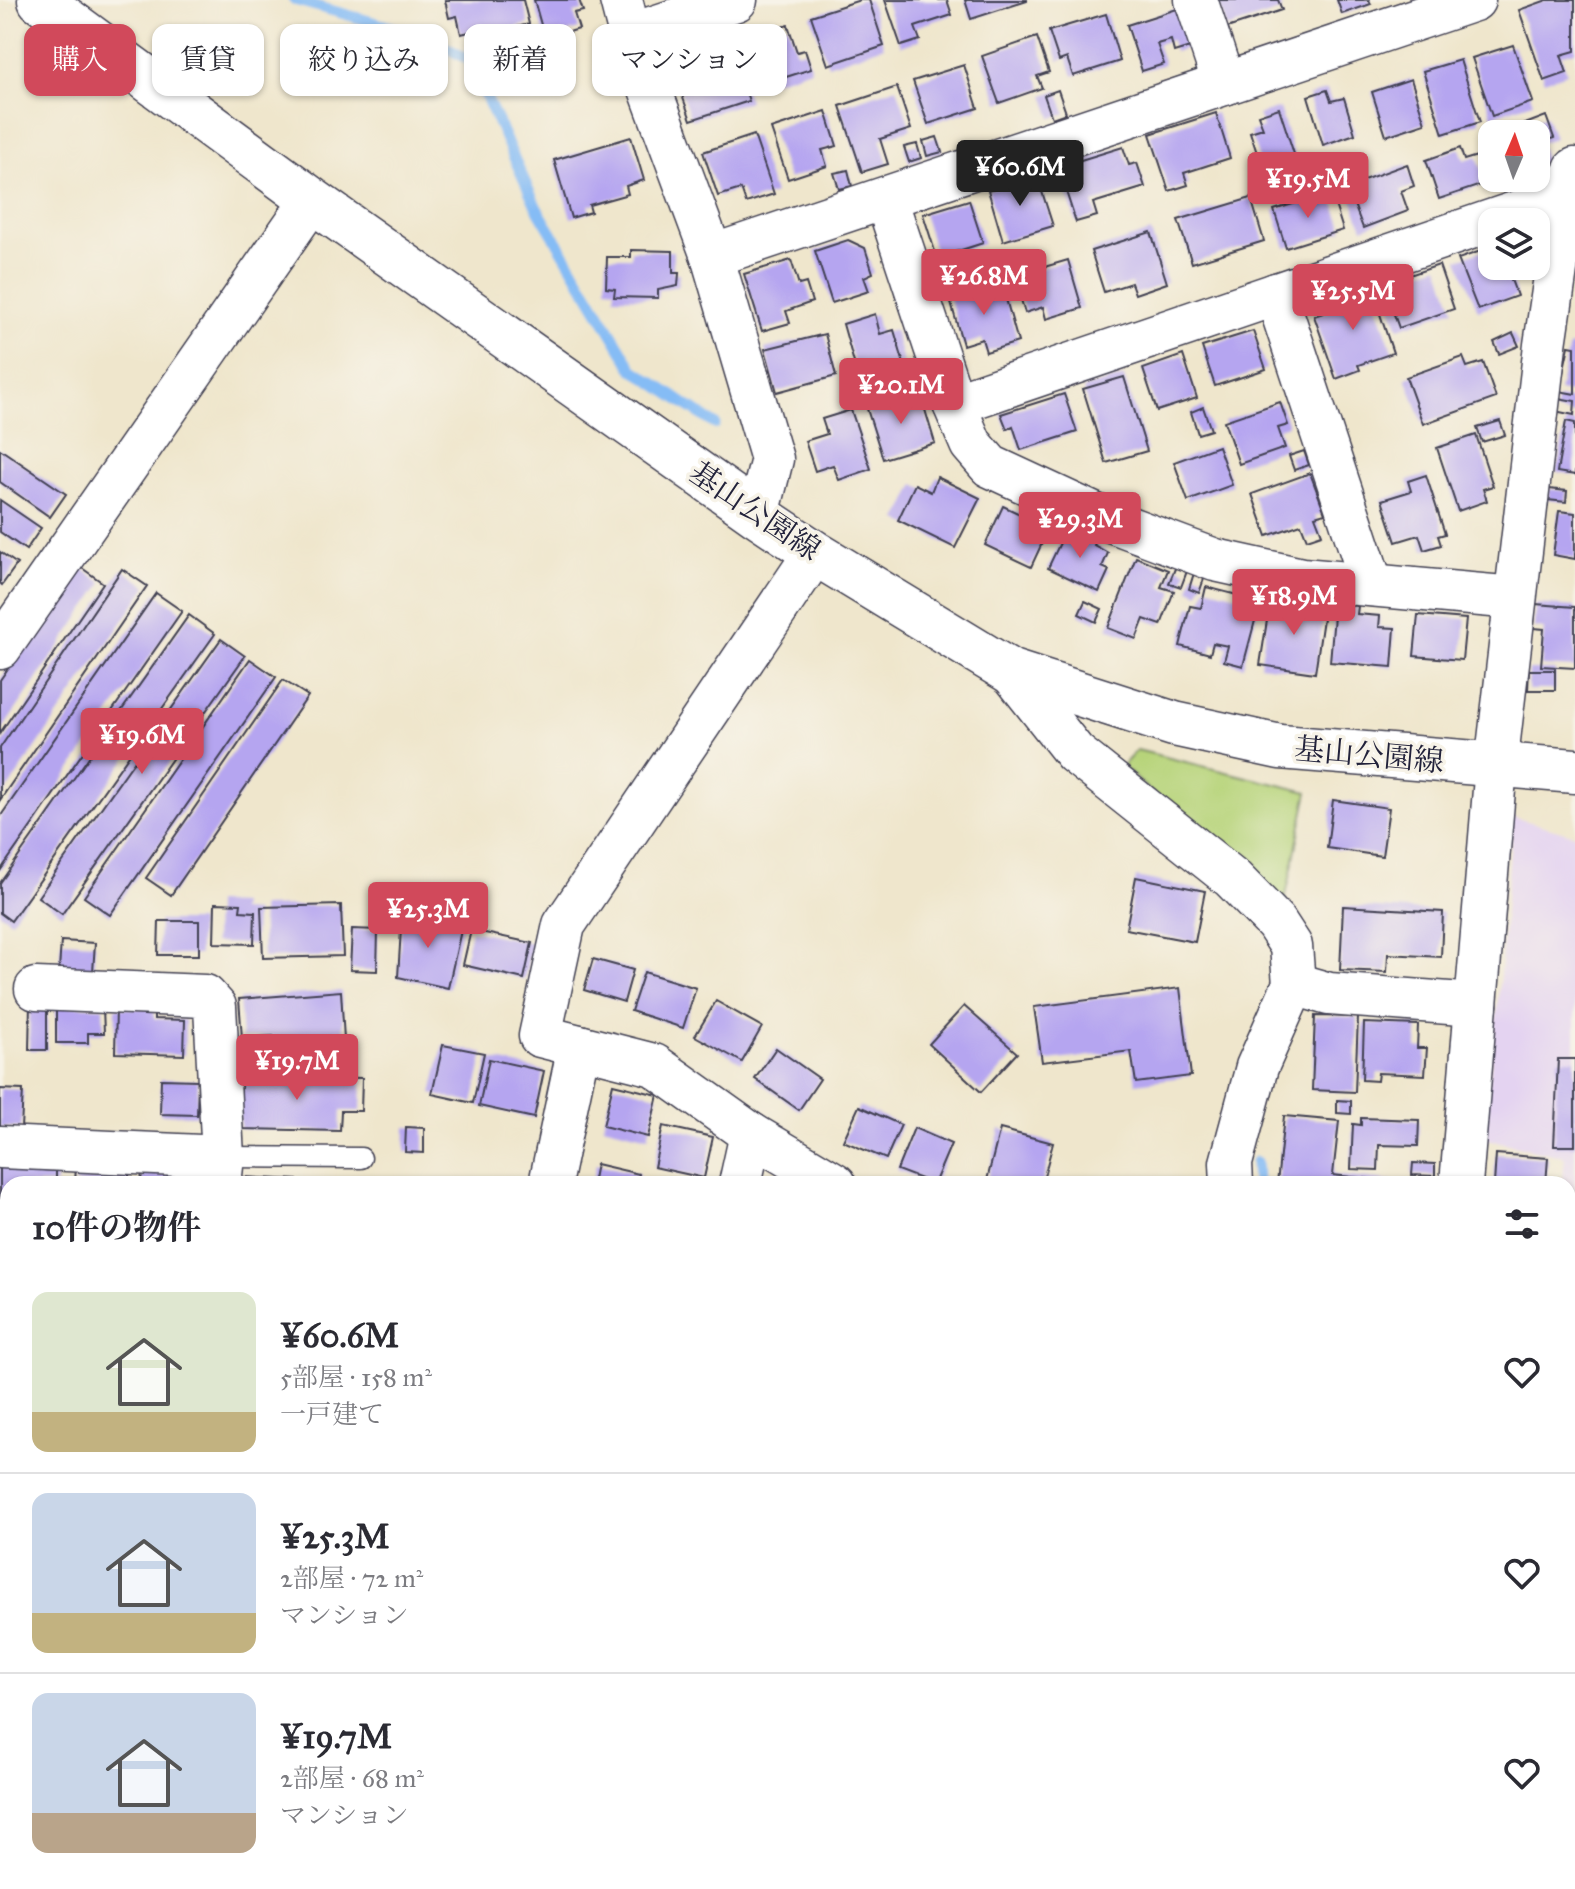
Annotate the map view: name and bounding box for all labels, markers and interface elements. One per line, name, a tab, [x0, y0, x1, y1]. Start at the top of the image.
chip: 購入	[24, 24, 136, 96]
chip: 賃貸	[152, 24, 264, 96]
chip: 絞り込み	[280, 24, 448, 96]
chip: 新着	[464, 24, 576, 96]
chip: マンション	[592, 24, 787, 96]
north arrow	[1478, 120, 1550, 192]
map controls	[1478, 120, 1550, 280]
pin: ¥60.6M	[955, 140, 1085, 208]
text: ¥60.6M	[974, 150, 1066, 182]
pin: ¥19.5M	[1243, 152, 1373, 220]
text: ¥19.5M	[1265, 162, 1351, 194]
button: layers	[1478, 208, 1550, 280]
pin: ¥26.8M	[919, 249, 1049, 317]
text: ¥26.8M	[939, 259, 1029, 291]
pin: ¥25.5M	[1288, 264, 1418, 332]
text: ¥25.5M	[1310, 274, 1396, 306]
pin: ¥20.1M	[836, 358, 966, 426]
text: ¥20.1M	[857, 368, 945, 400]
street label: 基山公園線	[683, 454, 827, 568]
pin: ¥29.3M	[1015, 492, 1145, 560]
text: ¥29.3M	[1037, 502, 1123, 534]
pin: ¥18.9M	[1229, 569, 1359, 637]
text: ¥18.9M	[1250, 579, 1338, 611]
pin: ¥19.6M	[77, 708, 207, 776]
text: ¥19.6M	[99, 718, 185, 750]
street label: 基山公園線	[1293, 731, 1445, 779]
pin: ¥25.3M	[363, 882, 493, 950]
text: ¥25.3M	[386, 892, 470, 924]
pin: ¥19.7M	[232, 1034, 362, 1102]
text: ¥19.7M	[254, 1044, 340, 1076]
icon: filters	[1500, 1202, 1544, 1246]
text: 10件の物件	[32, 1207, 201, 1248]
text: ¥60.6M	[280, 1315, 399, 1356]
icon: home	[96, 1324, 192, 1420]
icon: heart	[1500, 1350, 1544, 1394]
text: 5部屋 · 158 m²	[280, 1361, 432, 1393]
text: 一戸建て	[280, 1398, 384, 1430]
text: ¥25.3M	[280, 1516, 390, 1557]
icon: home	[96, 1525, 192, 1621]
icon: heart	[1500, 1551, 1544, 1595]
text: 2部屋 · 72 m²	[280, 1562, 423, 1594]
text: マンション	[280, 1599, 409, 1631]
text: ¥19.7M	[280, 1716, 392, 1757]
icon: home	[96, 1725, 192, 1821]
icon: heart	[1500, 1751, 1544, 1795]
text: 2部屋 · 68 m²	[280, 1762, 424, 1794]
text: マンション	[280, 1799, 409, 1831]

